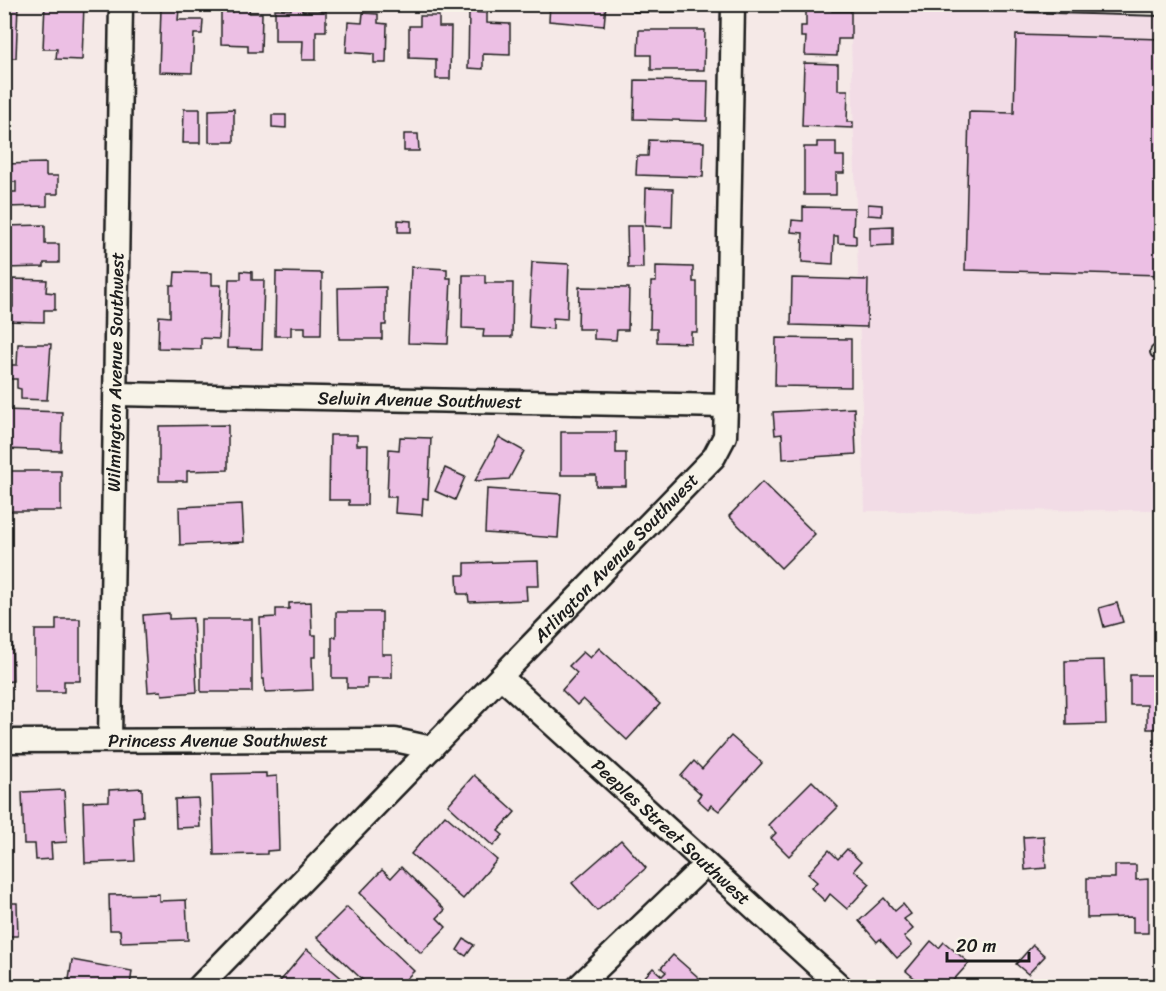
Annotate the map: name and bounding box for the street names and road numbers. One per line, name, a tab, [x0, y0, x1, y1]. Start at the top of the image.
street label: Wilmington Avenue Southwest	[98, 252, 133, 492]
street label: Selwin Avenue Southwest	[317, 382, 523, 418]
street label: Arlington Avenue Southwest	[525, 465, 707, 651]
street label: Princess Avenue Southwest	[108, 724, 328, 757]
street label: Peeples Street Southwest	[584, 750, 758, 914]

